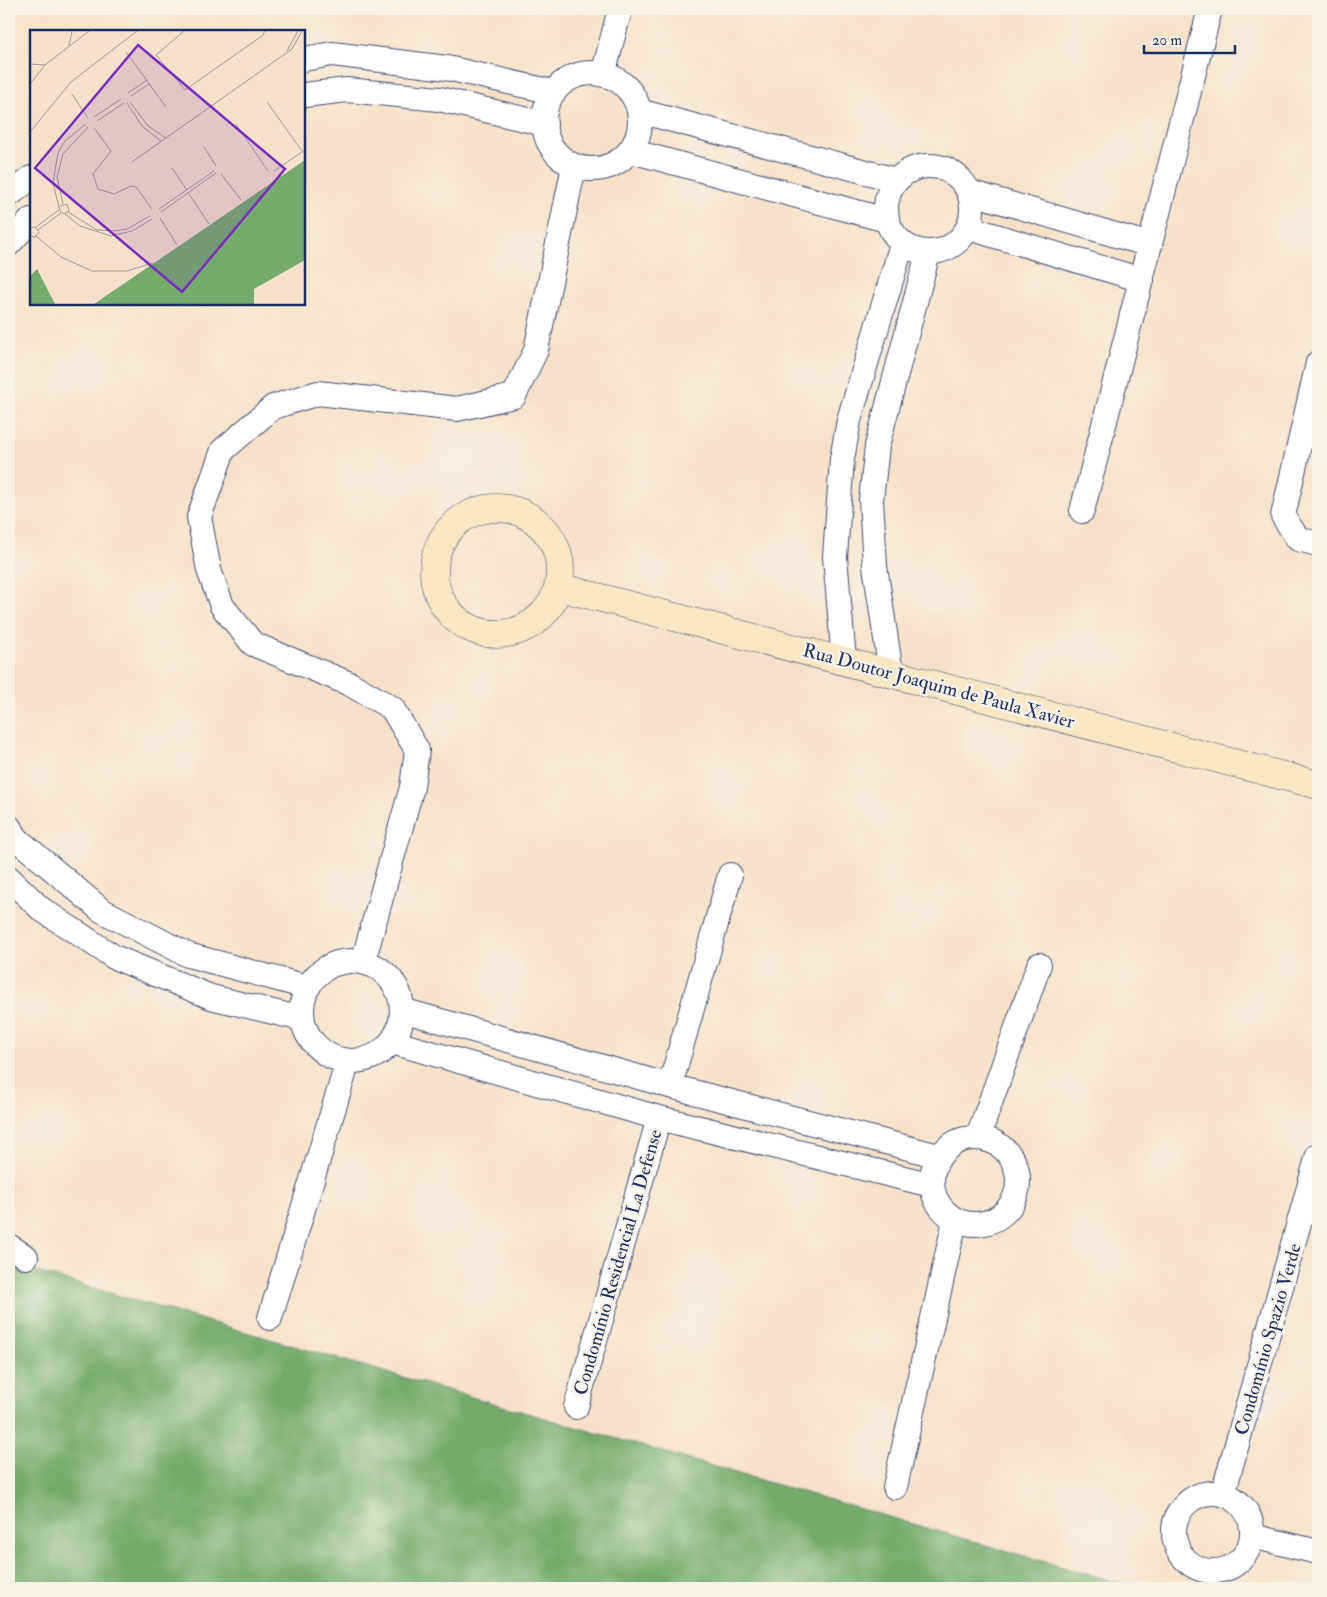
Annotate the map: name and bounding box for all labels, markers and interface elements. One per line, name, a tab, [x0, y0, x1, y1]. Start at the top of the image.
scale bar	[1144, 22, 1236, 54]
inset map	[30, 30, 305, 305]
text: 20 m	[1152, 31, 1182, 50]
street label: Rua Doutor Joaquim de Paula Xavier	[800, 638, 1077, 734]
street label: Condomínio Residencial La Defense	[568, 1126, 667, 1398]
street label: Condomínio Spazio Verde	[1229, 1241, 1308, 1438]

